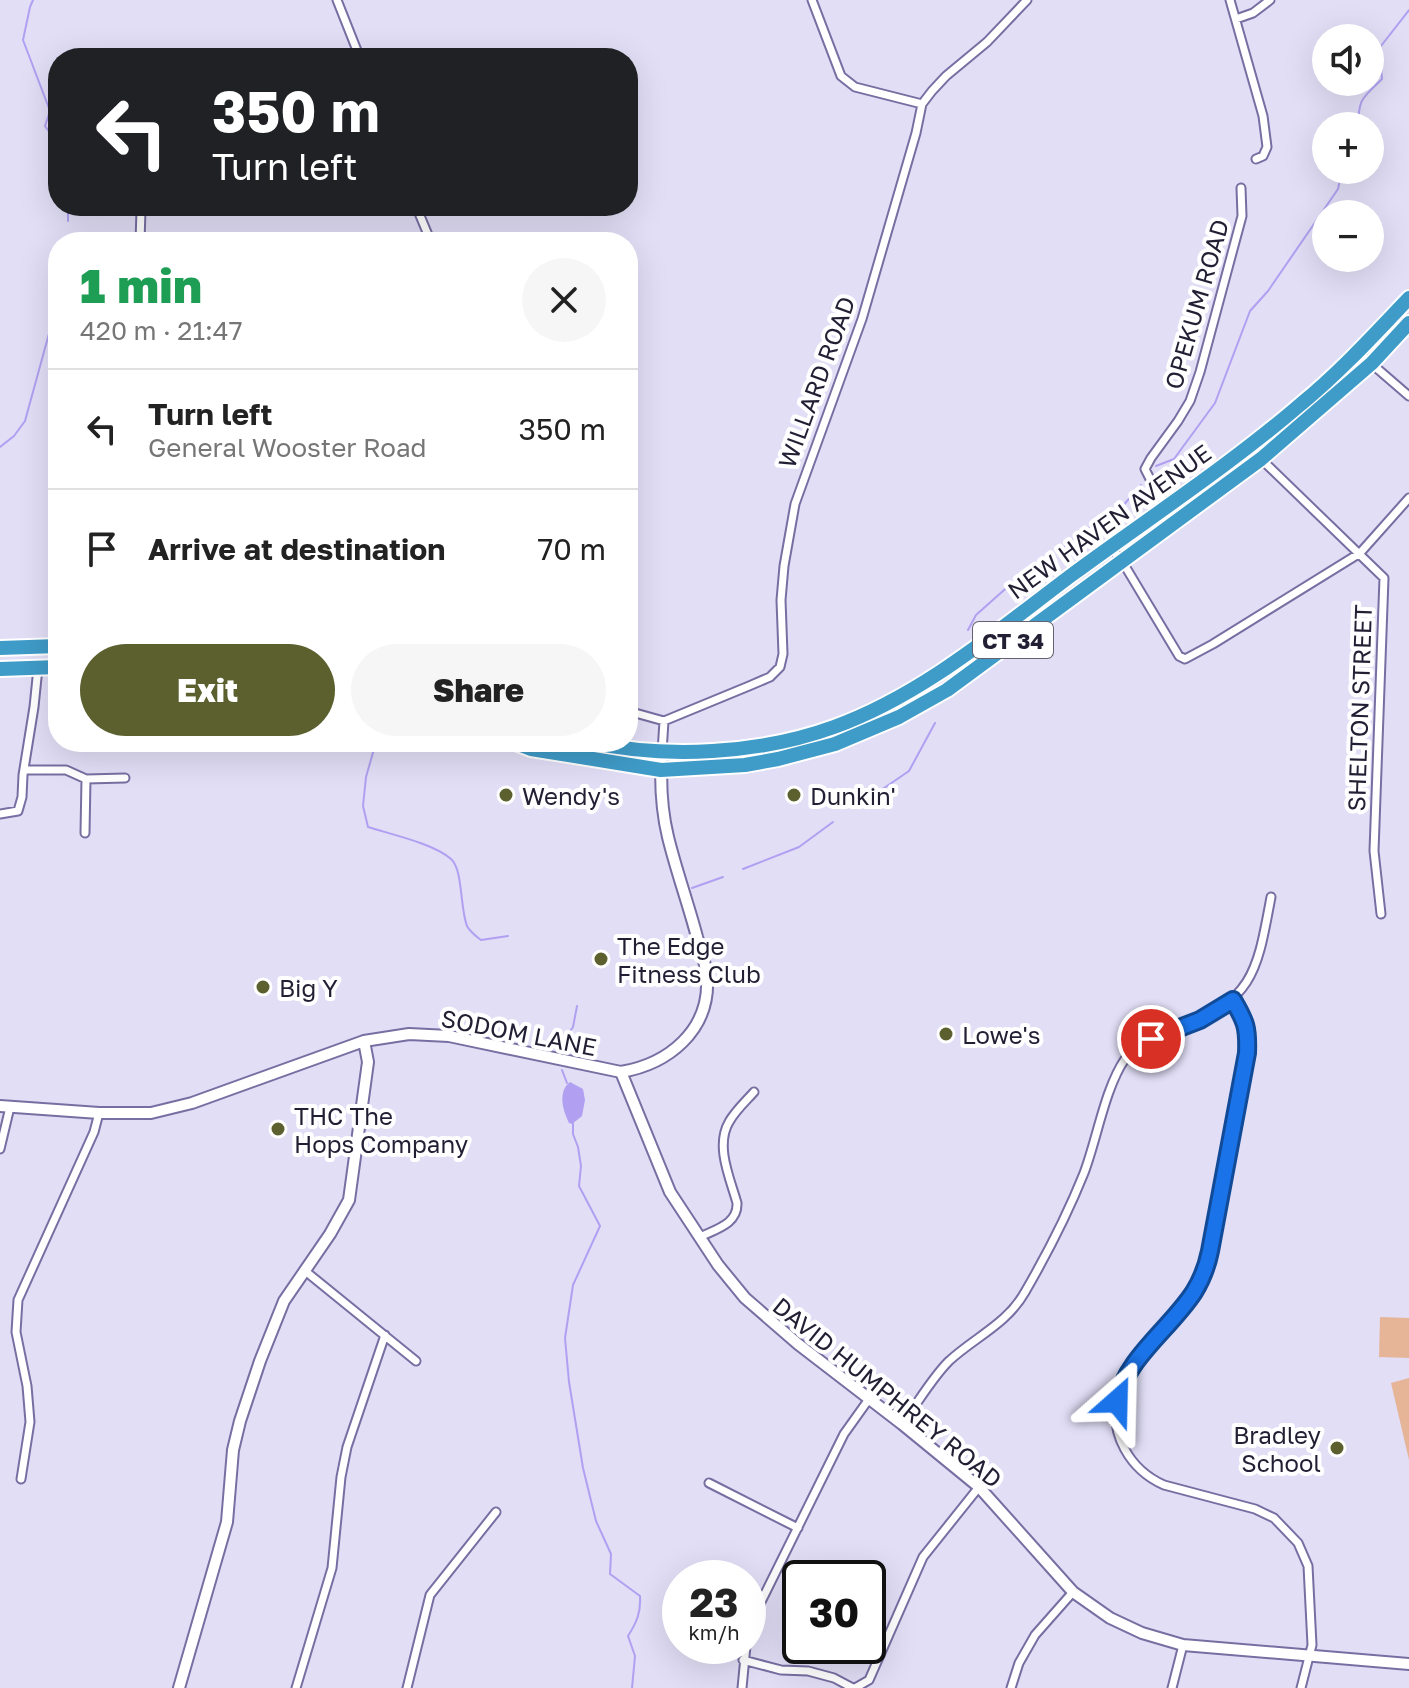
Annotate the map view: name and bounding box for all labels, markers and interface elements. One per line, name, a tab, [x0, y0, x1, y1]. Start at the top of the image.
map controls	[1312, 24, 1384, 272]
button: sound	[1312, 24, 1384, 96]
text: 350 m	[212, 77, 380, 144]
icon: left	[80, 80, 184, 184]
button: +	[1312, 112, 1384, 184]
text: Turn left	[212, 145, 358, 188]
button: −	[1312, 200, 1384, 272]
street label: OPEKUM ROAD	[1158, 216, 1234, 392]
text: 1 min	[80, 256, 202, 314]
button: close	[522, 258, 606, 342]
street label: WILLARD ROAD	[772, 292, 860, 472]
text: 420 m · 21:47	[80, 315, 243, 346]
text: Turn left	[148, 396, 273, 432]
icon: left	[80, 407, 124, 451]
text: 350 m	[518, 411, 606, 447]
text: General Wooster Road	[148, 432, 427, 463]
street label: NEW HAVEN AVENUE	[1002, 438, 1216, 604]
icon: arrive	[80, 527, 124, 571]
text: Arrive at destination	[148, 531, 445, 567]
text: 70 m	[537, 531, 606, 567]
street label: SHELTON STREET	[1341, 604, 1377, 812]
road number: CT 34	[973, 622, 1053, 658]
button: Exit	[80, 644, 335, 736]
button: Share	[351, 644, 606, 736]
place label: Wendy's	[522, 781, 620, 810]
place label: Dunkin'	[810, 781, 896, 810]
marker: Wendy's	[497, 786, 515, 804]
marker: Dunkin'	[785, 786, 803, 804]
place label: The Edge Fitness Club	[617, 931, 761, 988]
marker: The Edge Fitness Club	[592, 950, 610, 968]
place label: Big Y	[279, 973, 338, 1002]
marker: Big Y	[254, 978, 272, 996]
street label: SODOM LANE	[439, 1003, 599, 1061]
pin	[1117, 1005, 1185, 1073]
icon: arrive	[1129, 1017, 1173, 1061]
place label: Lowe's	[962, 1020, 1040, 1049]
marker: Lowe's	[937, 1025, 955, 1043]
place label: THC The Hops Company	[294, 1101, 468, 1158]
marker: THC The Hops Company	[269, 1120, 287, 1138]
street label: DAVID HUMPHREY ROAD	[768, 1291, 1008, 1493]
position arrow	[1075, 1359, 1159, 1443]
place label: Bradley School	[1233, 1420, 1321, 1477]
marker: Bradley School	[1328, 1439, 1346, 1457]
speed limit sign: 30	[782, 1560, 886, 1664]
text: 23	[690, 1578, 738, 1626]
text: km/h	[689, 1620, 739, 1644]

